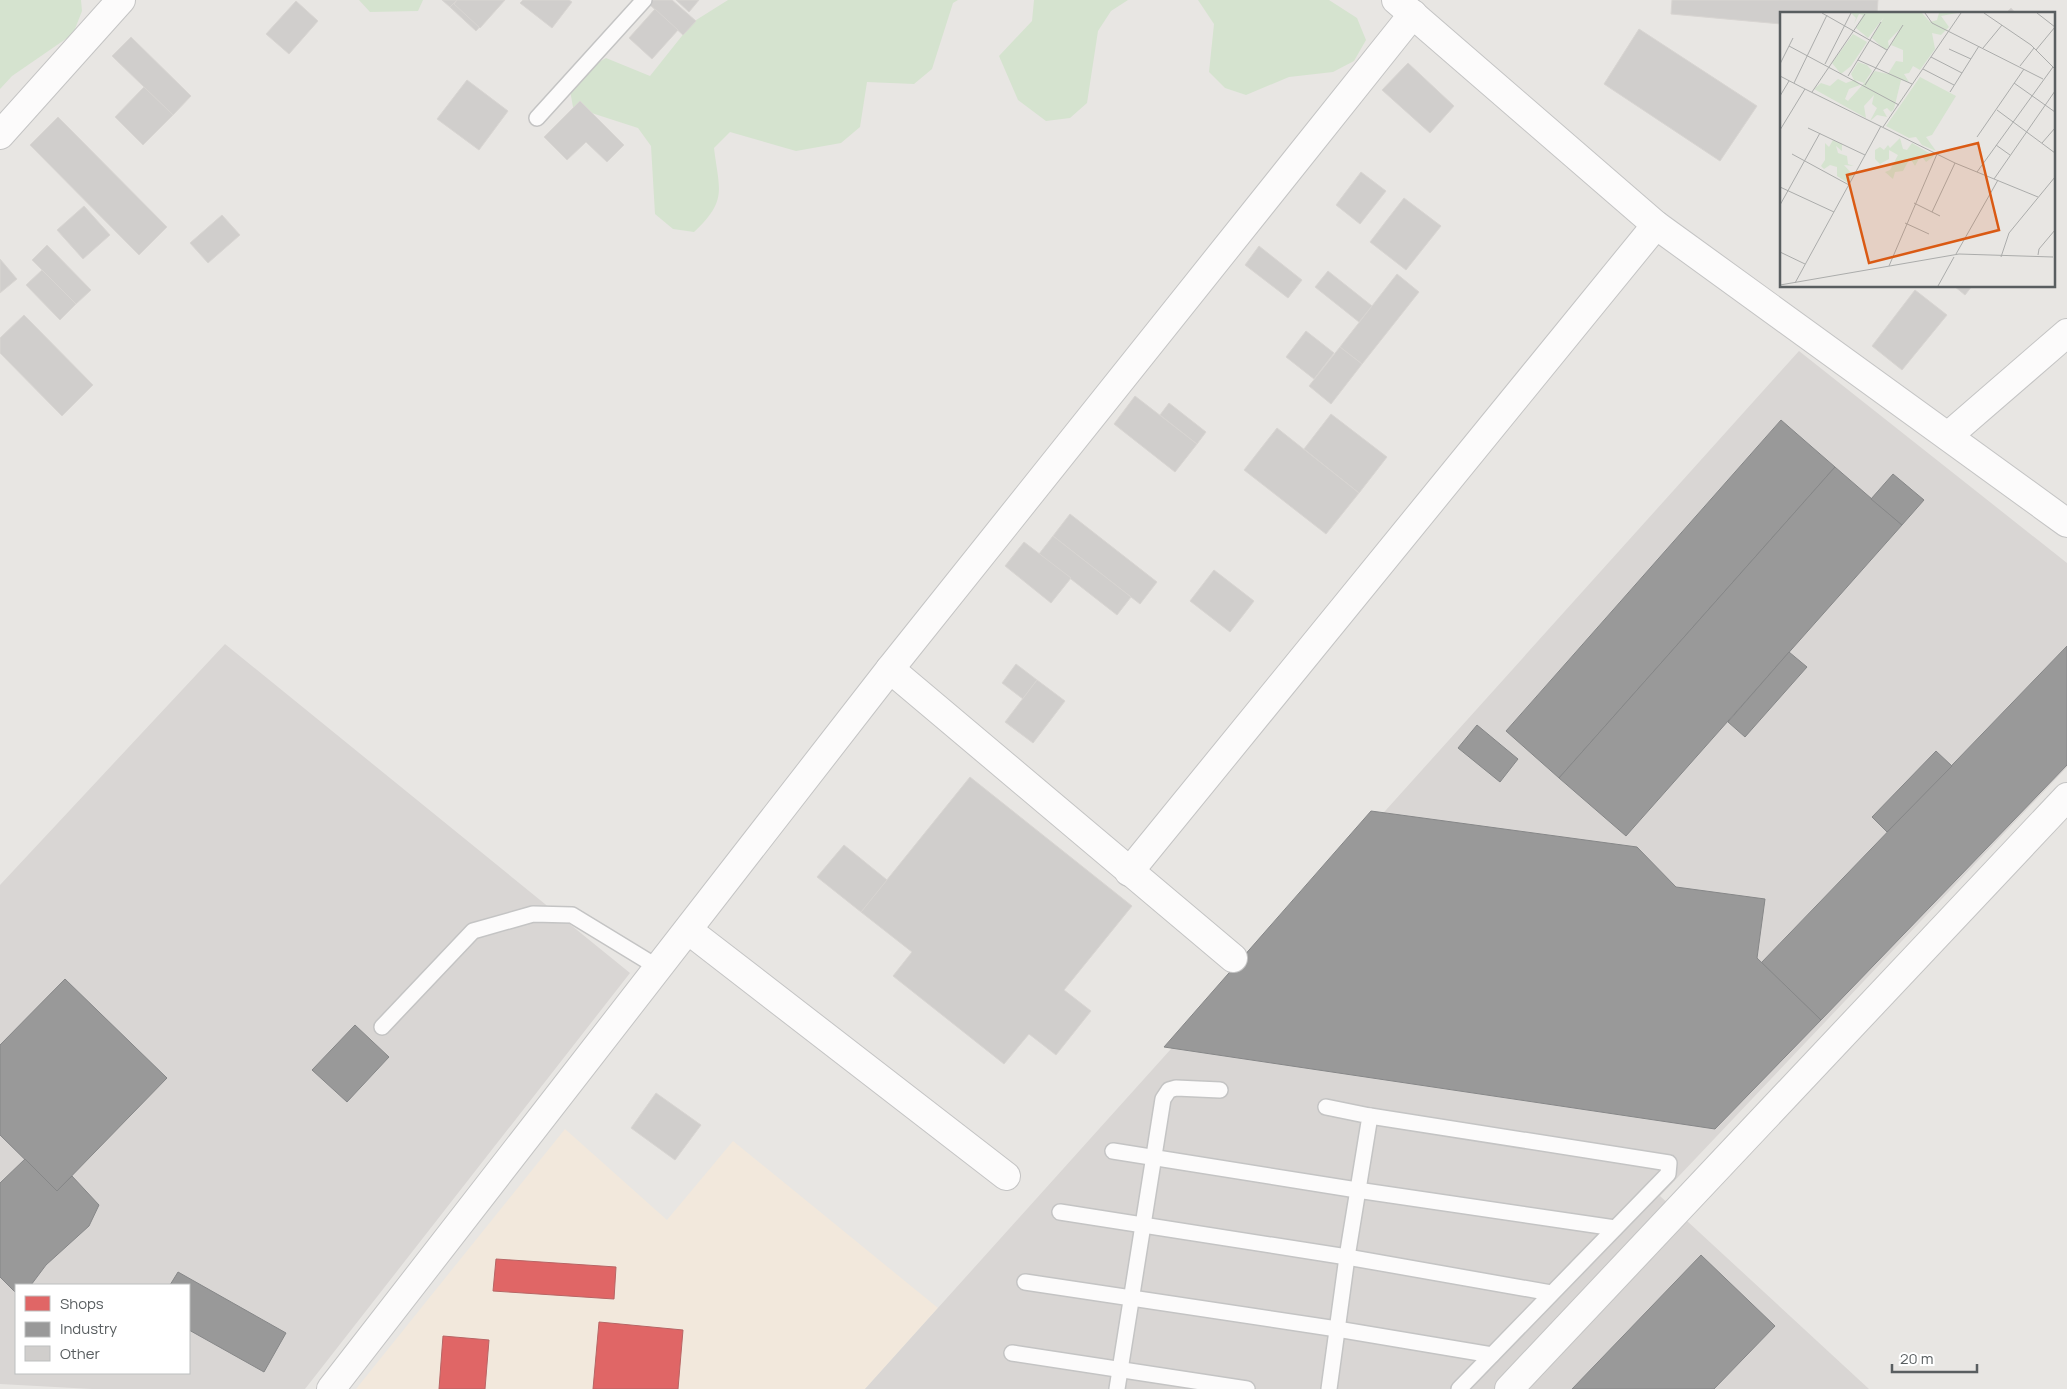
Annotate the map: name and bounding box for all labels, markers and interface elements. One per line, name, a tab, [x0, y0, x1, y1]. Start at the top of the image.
inset map	[1780, 12, 2054, 288]
legend	[15, 1284, 190, 1374]
text: Shops	[60, 1293, 104, 1314]
text: Industry	[60, 1318, 117, 1339]
scale bar	[1892, 1342, 1977, 1374]
text: Other	[60, 1343, 101, 1364]
text: 20 m	[1900, 1348, 1933, 1369]

